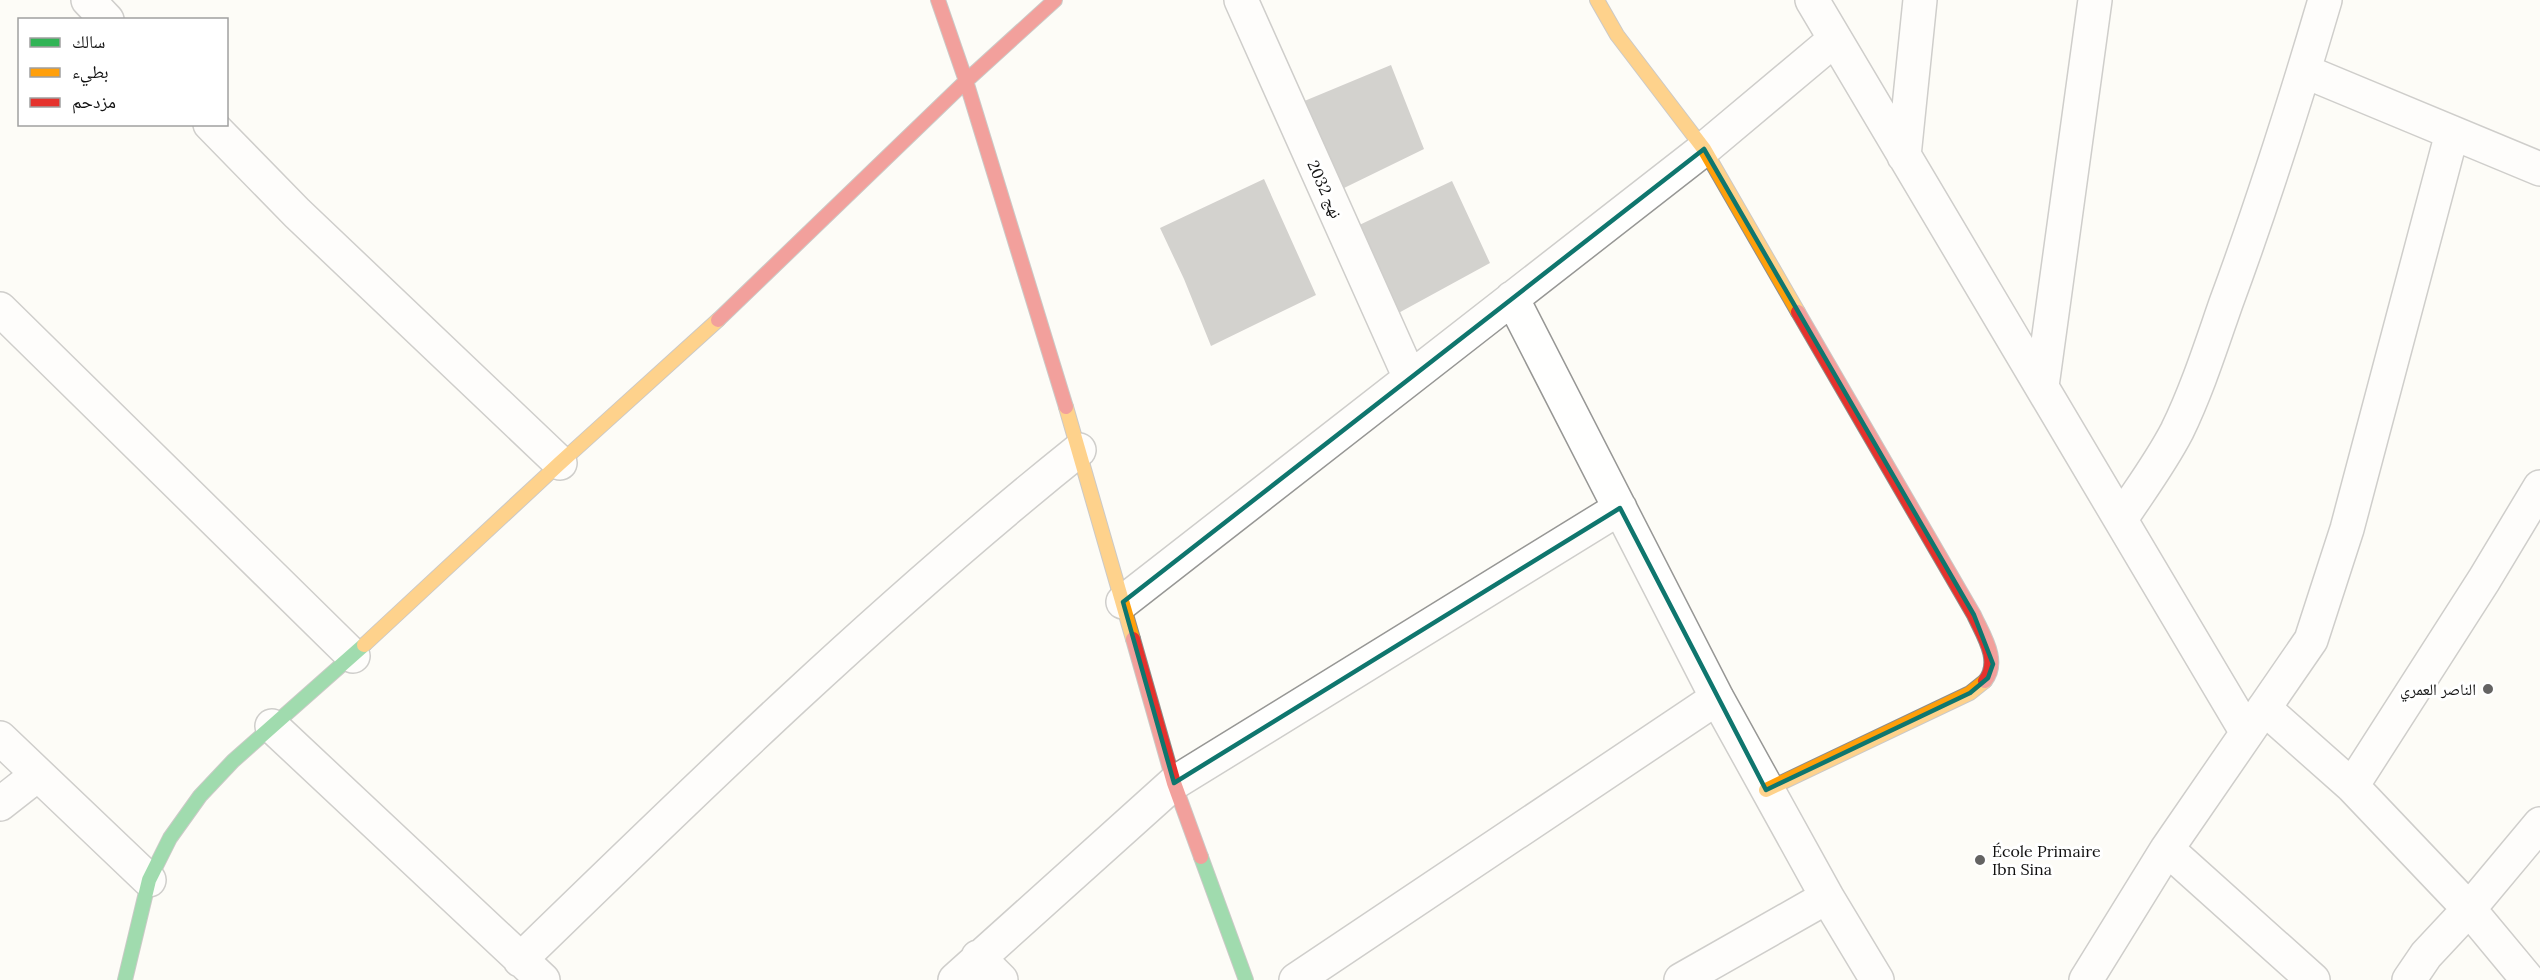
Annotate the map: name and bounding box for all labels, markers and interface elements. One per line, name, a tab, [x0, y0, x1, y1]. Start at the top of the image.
legend	[18, 18, 228, 126]
text: سالك	[72, 30, 105, 53]
text: بطيء	[72, 60, 109, 87]
text: مزدحم	[72, 90, 116, 114]
street label: نهج 2032	[1302, 157, 1347, 222]
place label: الناصر العمري	[2400, 679, 2476, 702]
marker: الناصر العمري	[2481, 682, 2495, 696]
place label: École Primaire Ibn Sina	[1992, 841, 2101, 879]
marker: École Primaire Ibn Sina	[1973, 853, 1987, 867]

